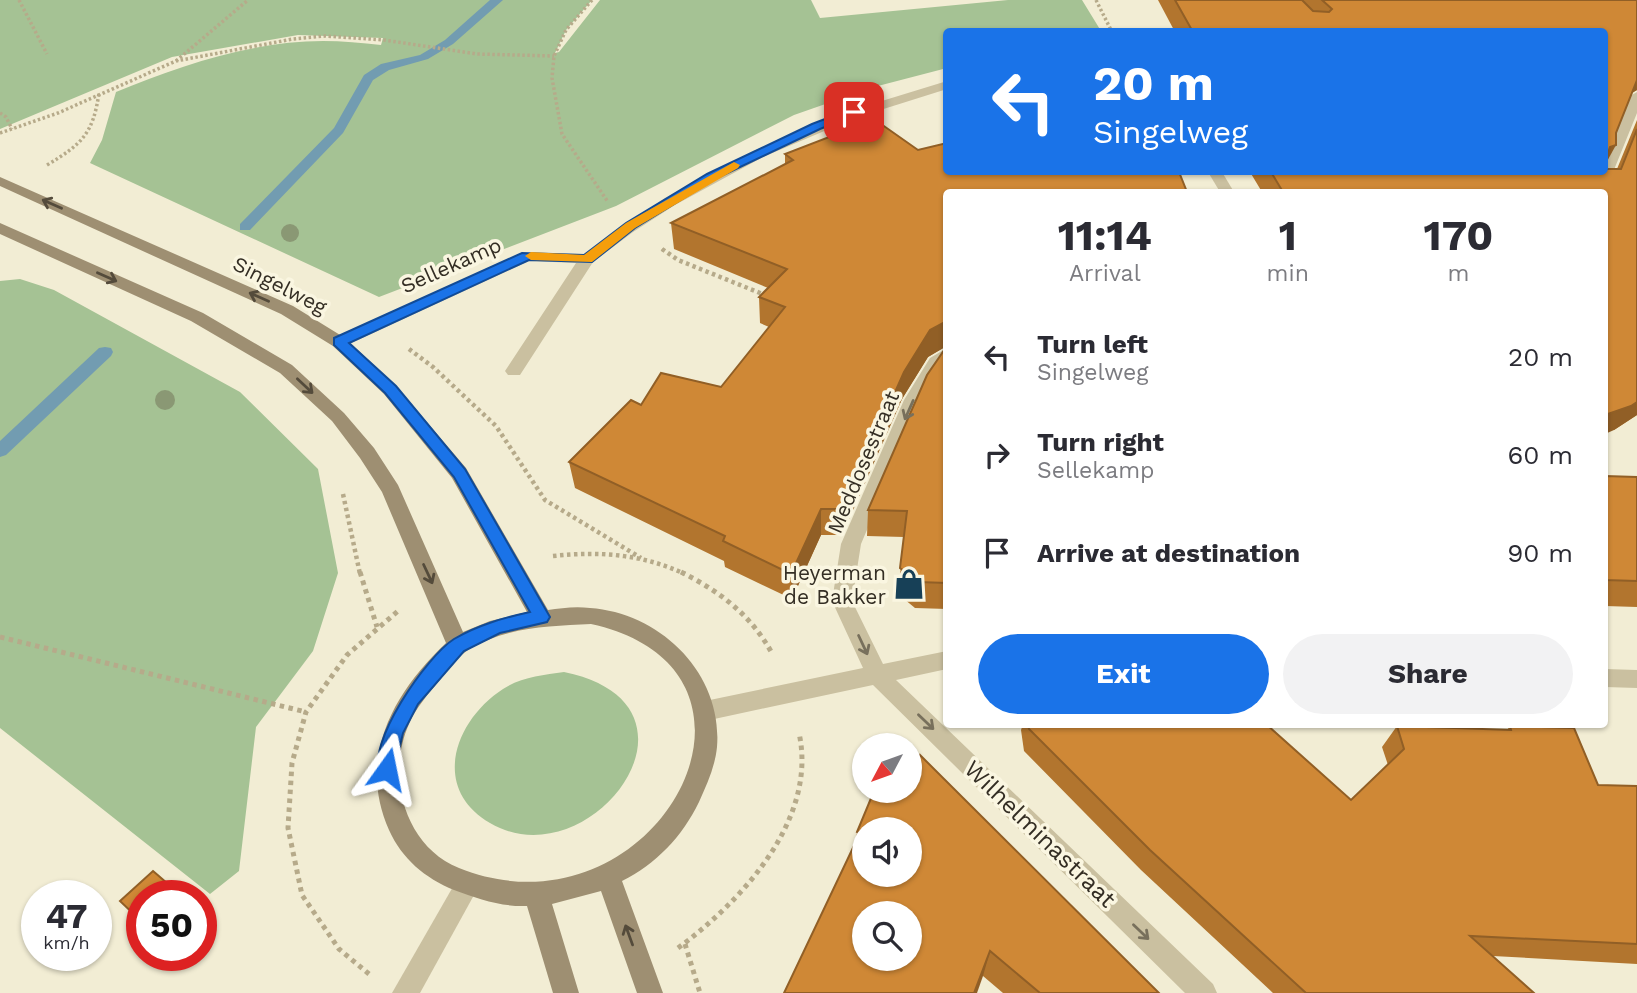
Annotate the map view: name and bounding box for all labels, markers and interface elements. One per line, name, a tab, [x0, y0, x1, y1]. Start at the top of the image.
text: 20 m	[1093, 54, 1214, 112]
icon: left	[978, 56, 1069, 147]
pin	[824, 82, 884, 142]
icon: arrive	[835, 93, 873, 131]
text: Singelweg	[1093, 113, 1248, 151]
one-way arrow	[42, 197, 63, 210]
text: 11:14	[1058, 211, 1152, 260]
text: 1	[1279, 211, 1297, 260]
text: 170	[1424, 211, 1493, 260]
street label: Sellekamp	[397, 232, 505, 298]
street label: Singelweg	[229, 251, 332, 320]
text: Arrival	[1069, 260, 1141, 287]
text: min	[1267, 260, 1309, 287]
text: m	[1447, 260, 1469, 287]
one-way arrow	[95, 271, 117, 284]
one-way arrow	[249, 290, 270, 303]
text: Turn left	[1037, 329, 1148, 359]
icon: left	[978, 338, 1016, 376]
text: 20 m	[1508, 342, 1573, 372]
text: Singelweg	[1037, 359, 1149, 386]
one-way arrow	[296, 378, 314, 394]
street label: Meddosestraat	[822, 387, 904, 537]
one-way arrow	[902, 398, 915, 420]
text: Turn right	[1037, 427, 1164, 457]
icon: right	[978, 436, 1016, 474]
text: 60 m	[1507, 440, 1573, 470]
text: Sellekamp	[1037, 457, 1155, 484]
icon: arrive	[978, 534, 1016, 572]
text: Arrive at destination	[1037, 538, 1300, 568]
text: 90 m	[1507, 538, 1573, 568]
place label: Heyerman de Bakker	[783, 560, 886, 609]
one-way arrow	[422, 563, 435, 584]
shop icon: Heyerman de Bakker	[892, 567, 926, 601]
one-way arrow	[856, 634, 870, 655]
button: Exit	[978, 634, 1269, 714]
button: Share	[1283, 634, 1573, 714]
one-way arrow	[917, 714, 934, 731]
position arrow	[350, 732, 424, 806]
north arrow	[852, 733, 922, 803]
map controls	[852, 733, 922, 971]
street label: Wilhelminastraat	[959, 755, 1121, 913]
button: sound	[852, 817, 922, 887]
speed limit sign: 50	[126, 880, 217, 971]
text: 47	[45, 895, 88, 937]
button: search	[852, 901, 922, 971]
one-way arrow	[1133, 923, 1150, 940]
one-way arrow	[622, 925, 634, 947]
text: km/h	[43, 932, 90, 953]

